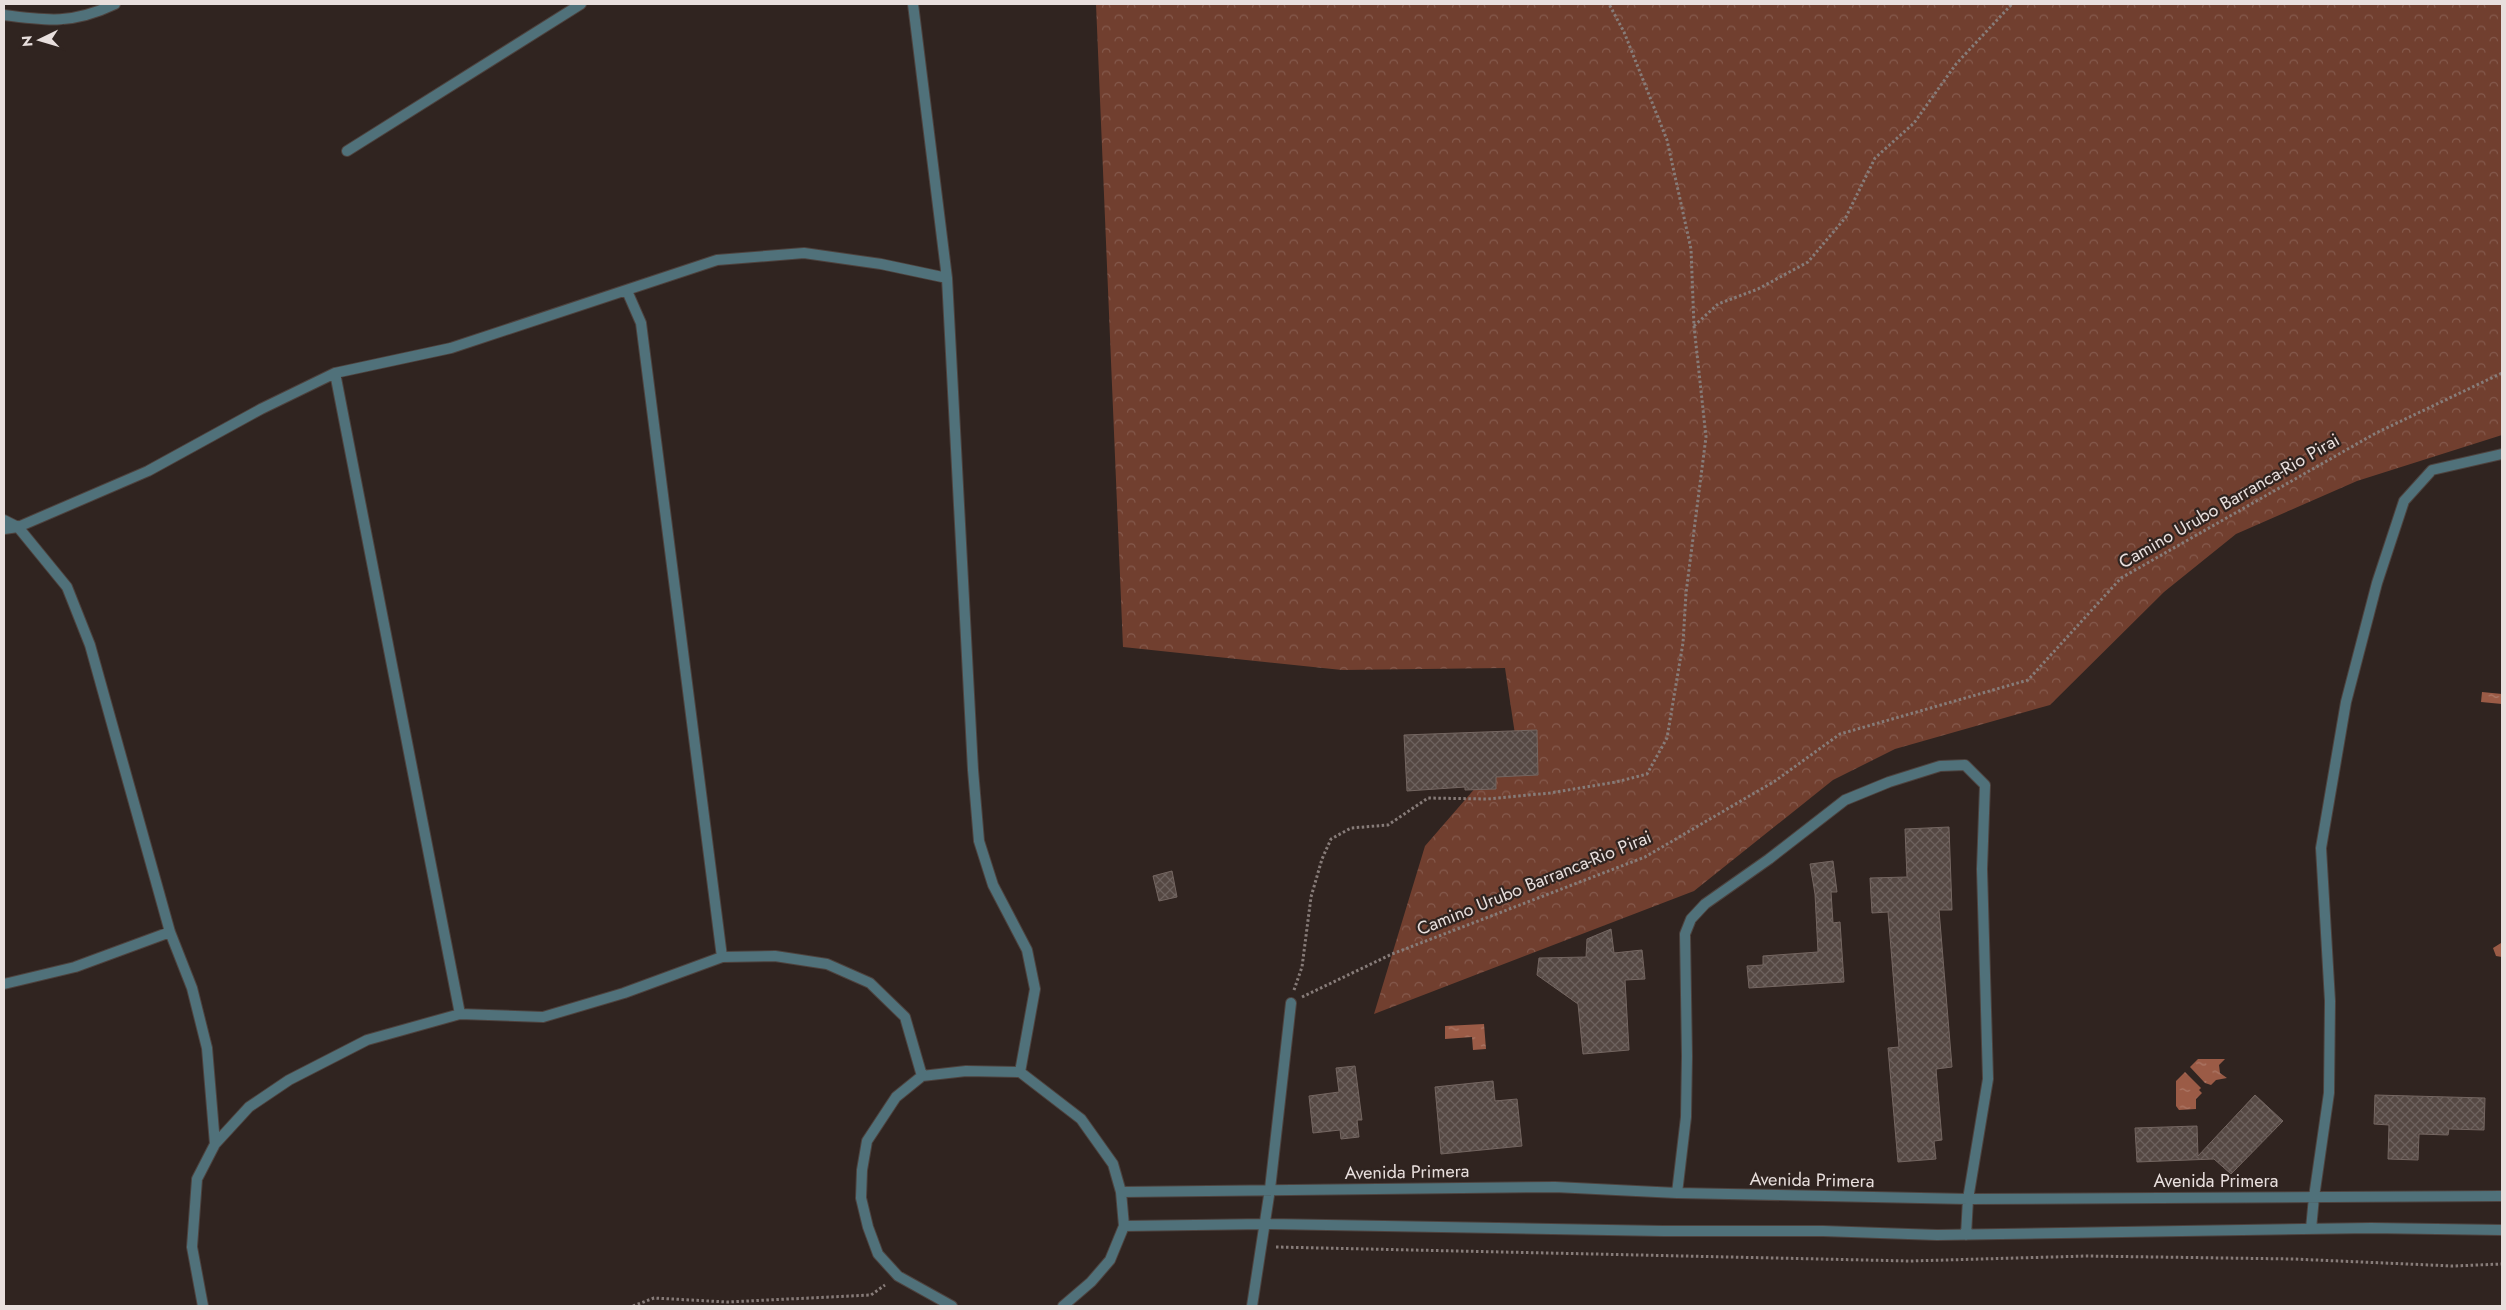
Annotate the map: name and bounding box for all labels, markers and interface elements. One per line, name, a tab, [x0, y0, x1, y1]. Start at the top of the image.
north arrow	[15, 15, 65, 65]
text: N	[17, 35, 37, 48]
street label: Camino Urubo Barranca-Rio Pirai	[2114, 427, 2344, 575]
street label: Camino Urubo Barranca-Rio Pirai	[1413, 824, 1655, 942]
street label: Avenida Primera	[1344, 1158, 1470, 1186]
street label: Avenida Primera	[1749, 1166, 1875, 1194]
street label: Avenida Primera	[2154, 1168, 2278, 1194]

